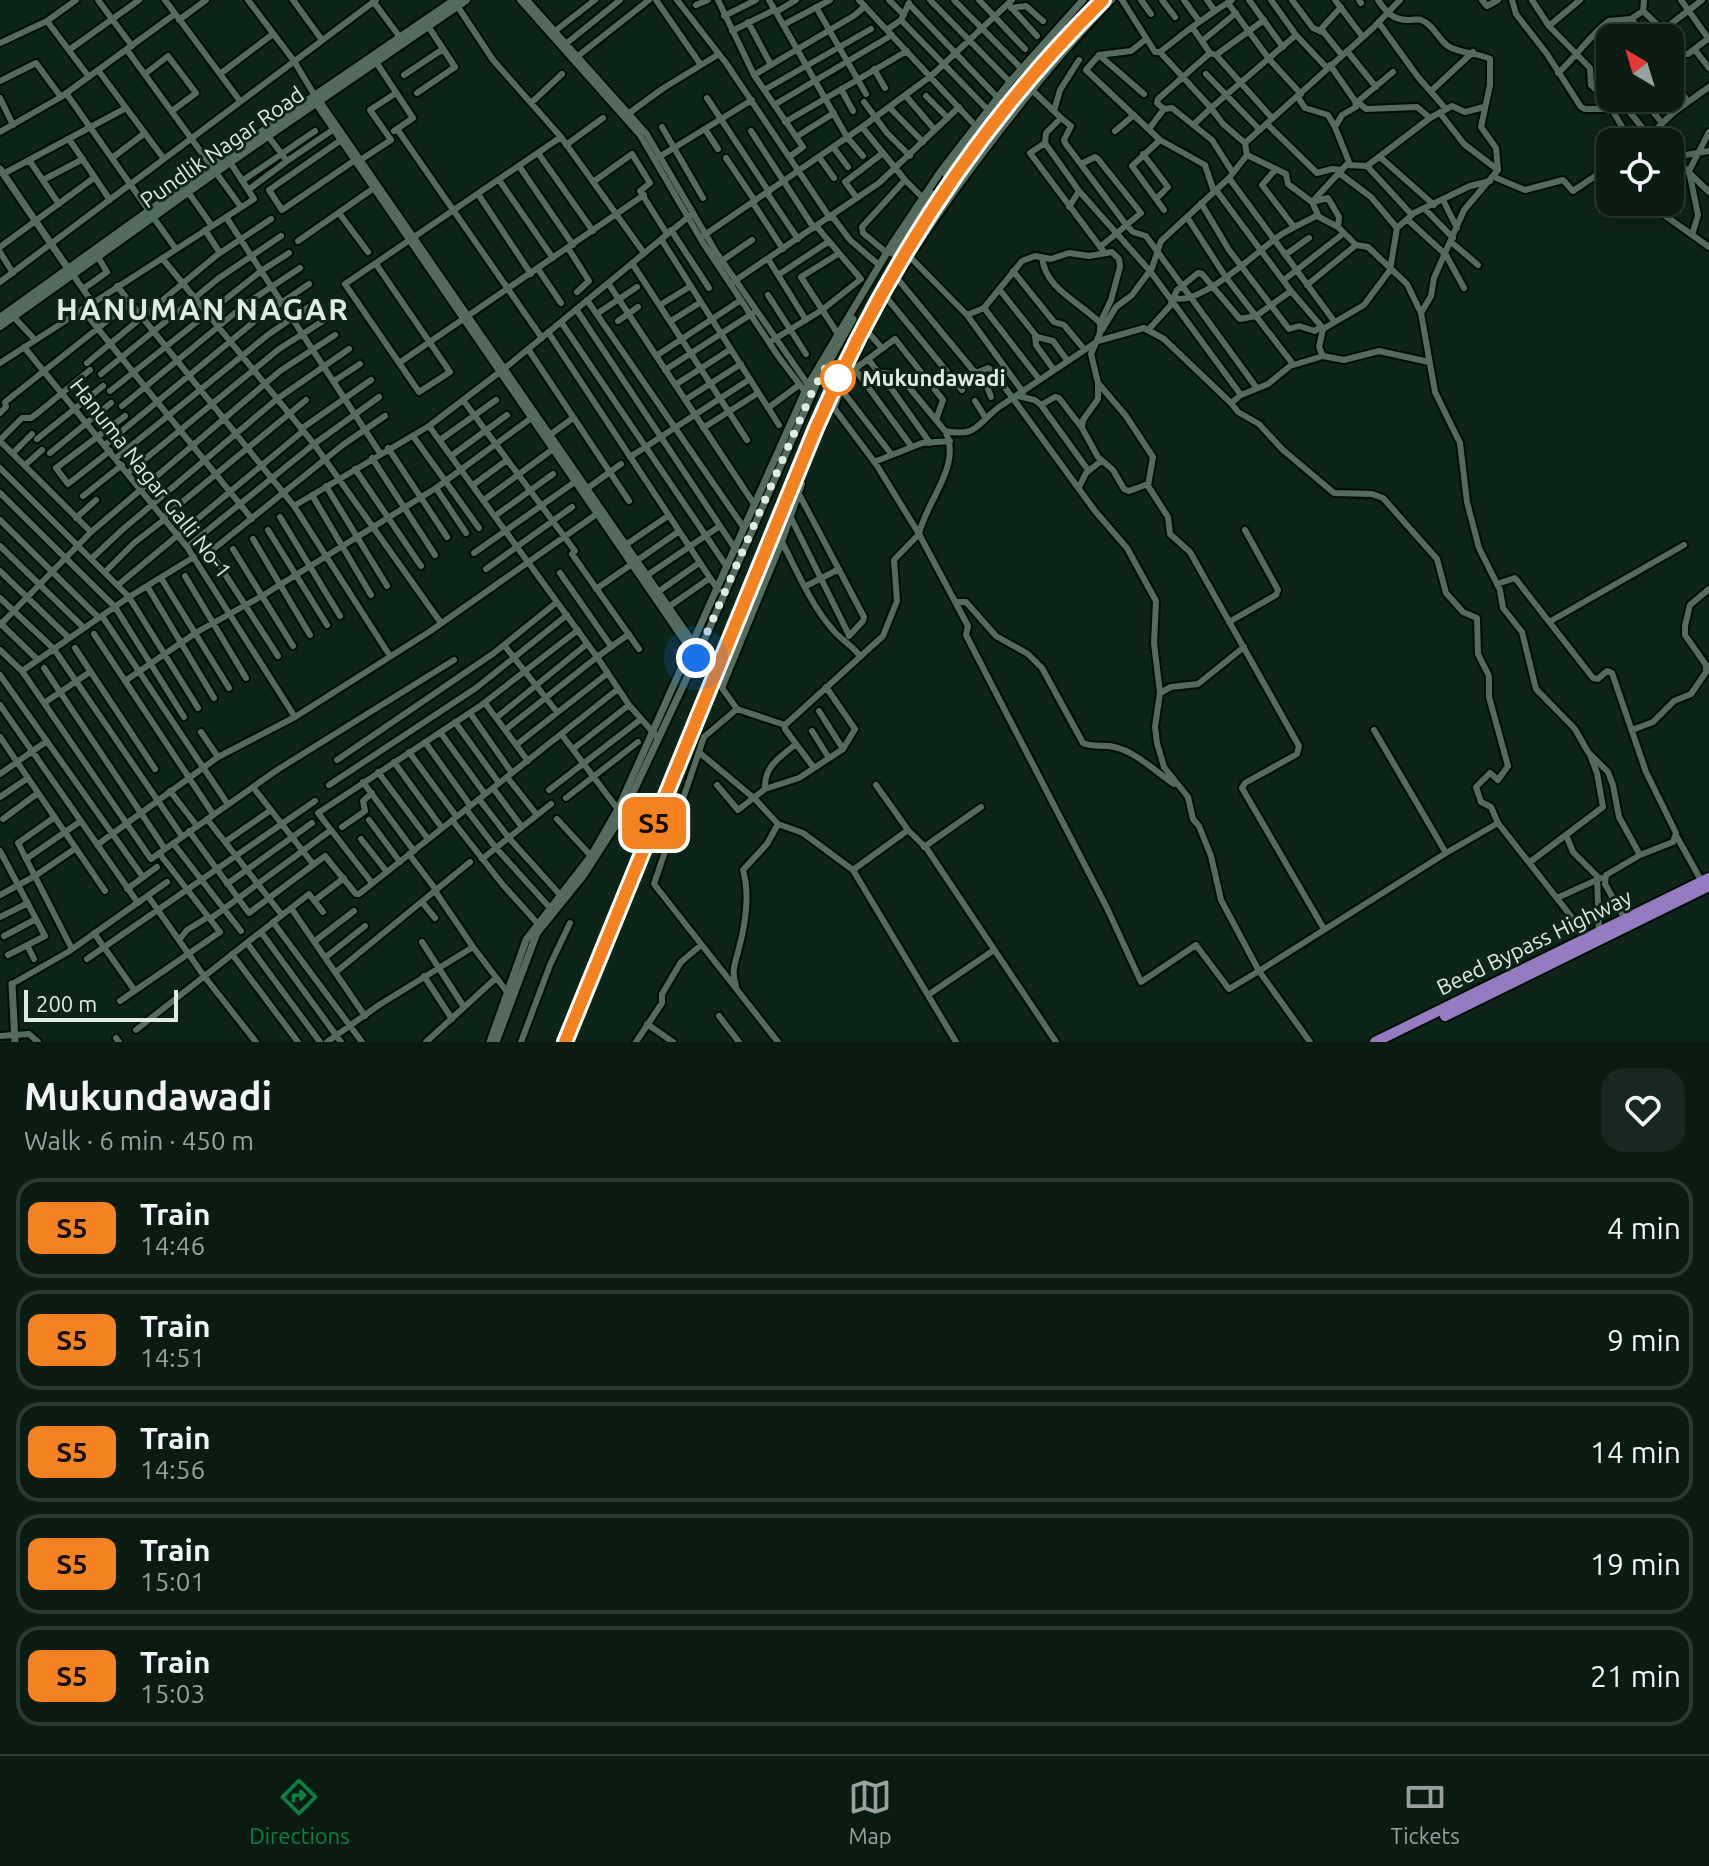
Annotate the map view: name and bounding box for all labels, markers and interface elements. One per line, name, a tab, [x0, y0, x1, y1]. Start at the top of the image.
north arrow	[1596, 24, 1684, 112]
map controls	[1596, 24, 1684, 216]
street label: Pundlik Nagar Road	[135, 81, 308, 212]
button: locate	[1596, 128, 1684, 216]
district label: HANUMAN NAGAR	[56, 292, 350, 326]
marker: Mukundawadi	[821, 361, 855, 395]
place label: Mukundawadi	[862, 365, 1006, 390]
street label: Hanuma Nagar Galli No-1	[66, 373, 237, 583]
your location	[676, 638, 716, 678]
line badge: S5	[618, 797, 690, 849]
text: S5	[638, 807, 670, 838]
street label: Beed Bypass Highway	[1432, 883, 1636, 1000]
scale bar	[24, 986, 178, 1022]
text: 200 m	[36, 991, 97, 1016]
button: heart	[1601, 1068, 1685, 1152]
text: Mukundawadi	[24, 1075, 272, 1117]
text: Walk · 6 min · 450 m	[24, 1126, 254, 1155]
text: Train	[140, 1197, 210, 1231]
text: 4 min	[1607, 1211, 1681, 1245]
text: S5	[56, 1212, 88, 1243]
text: 14:46	[140, 1231, 205, 1260]
text: Train	[140, 1309, 210, 1343]
text: 9 min	[1607, 1323, 1681, 1357]
text: S5	[56, 1324, 88, 1355]
text: 14:51	[140, 1343, 205, 1372]
text: Train	[140, 1421, 210, 1455]
text: 14 min	[1590, 1435, 1681, 1469]
text: S5	[56, 1436, 88, 1467]
text: 14:56	[140, 1455, 205, 1484]
text: Train	[140, 1533, 210, 1567]
text: 19 min	[1590, 1547, 1681, 1581]
text: S5	[56, 1548, 88, 1579]
text: 15:01	[140, 1567, 205, 1596]
text: Train	[140, 1645, 210, 1679]
text: 21 min	[1590, 1659, 1681, 1693]
text: S5	[56, 1660, 88, 1691]
text: 15:03	[140, 1679, 205, 1708]
tab: Directions	[249, 1775, 350, 1848]
tab: Map	[848, 1775, 892, 1848]
tab: Tickets	[1390, 1775, 1460, 1848]

